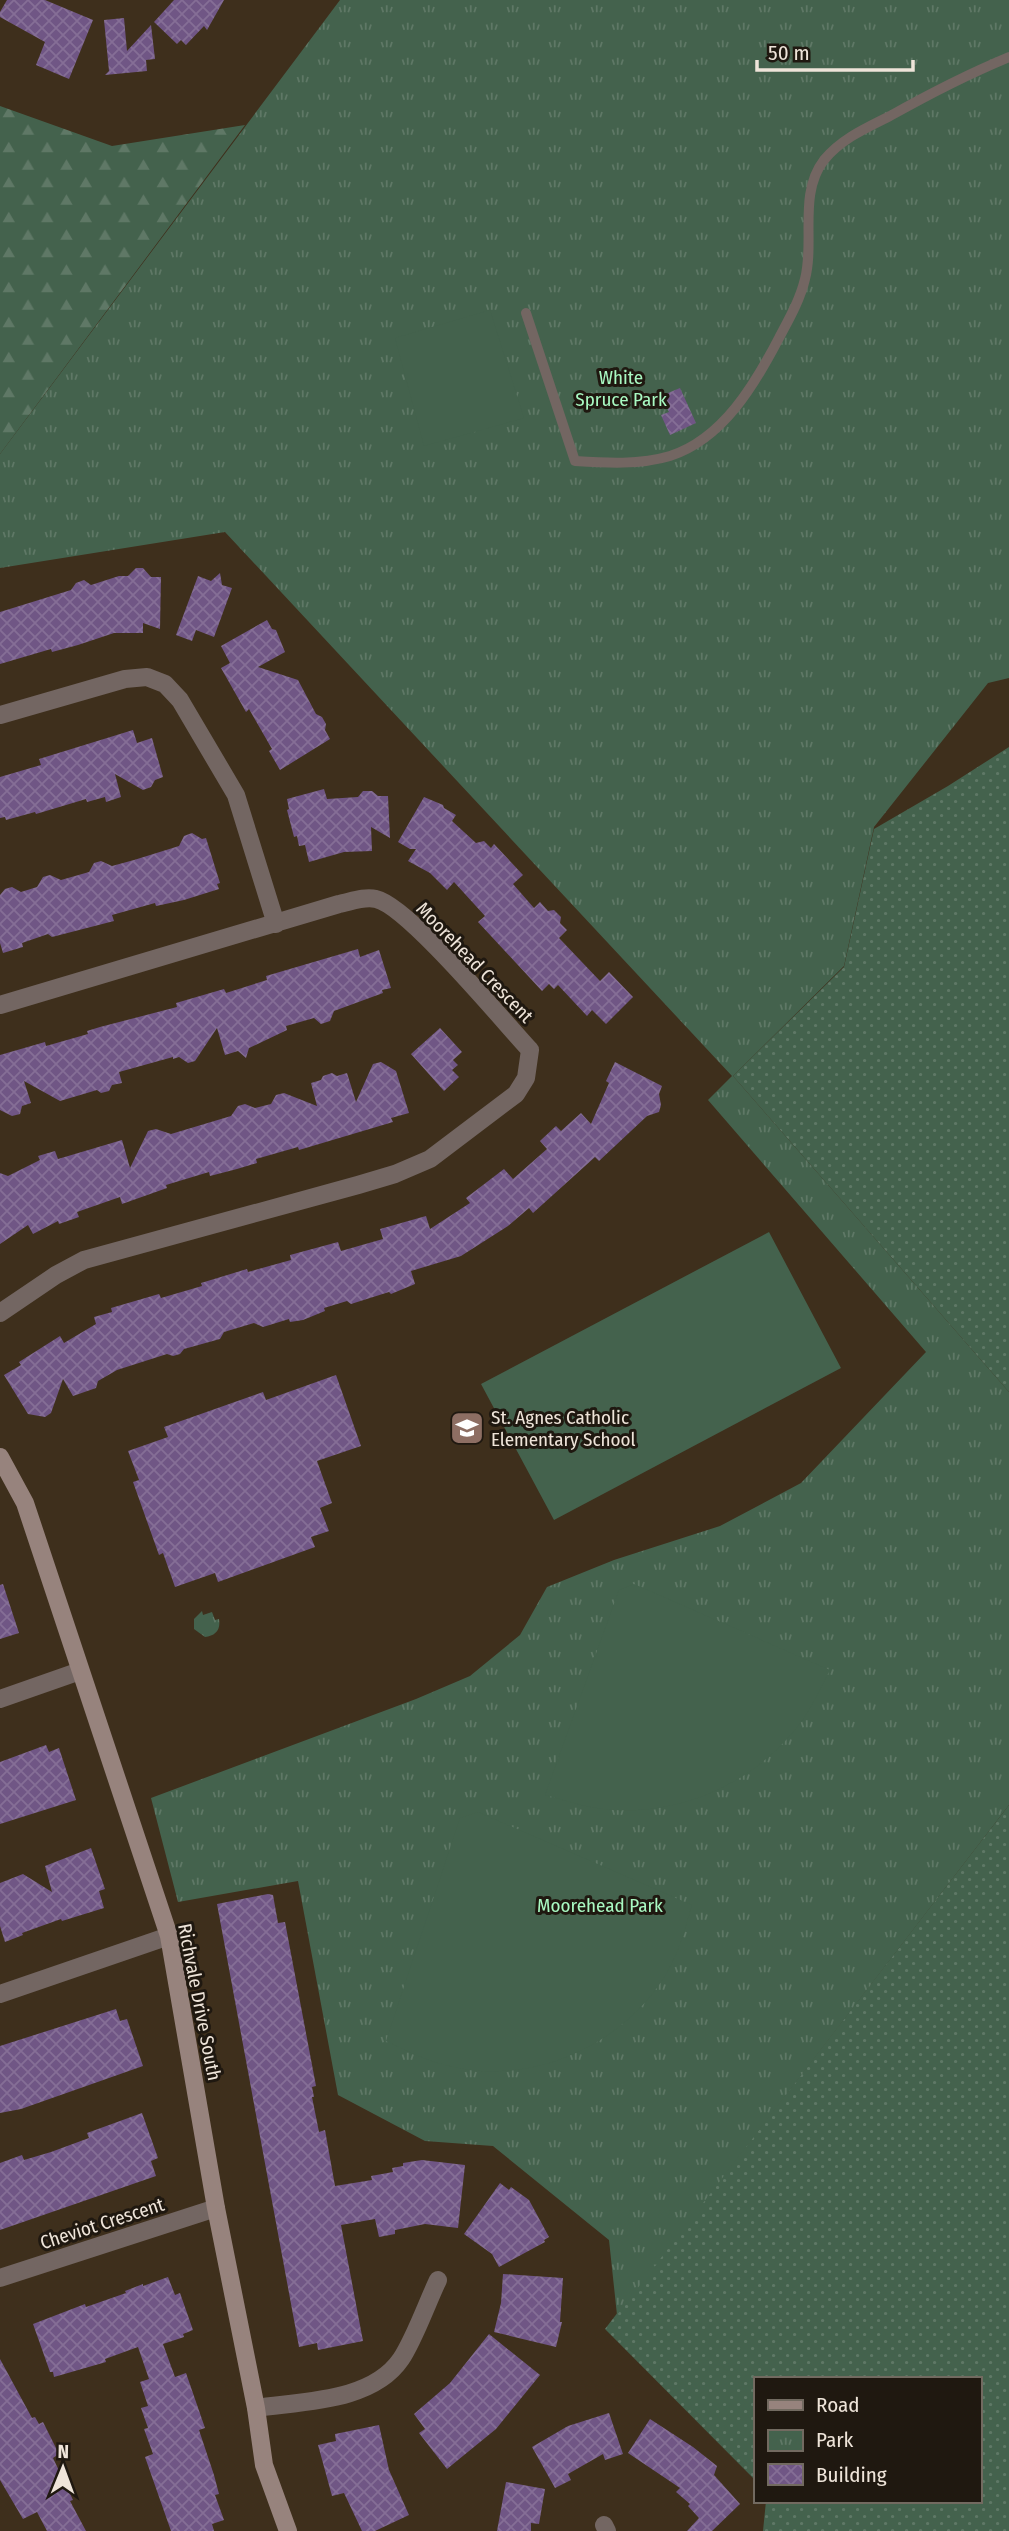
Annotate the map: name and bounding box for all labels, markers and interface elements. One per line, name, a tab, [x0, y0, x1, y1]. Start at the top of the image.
scale bar	[757, 28, 913, 72]
text: 50 m	[768, 40, 810, 66]
park label: White Spruce Park	[575, 366, 667, 411]
street label: Moorehead Crescent	[411, 897, 539, 1028]
place label: St. Agnes Catholic Elementary School	[491, 1406, 636, 1451]
school or university icon: St. Agnes Catholic Elementary School	[448, 1409, 486, 1447]
park label: Moorehead Park	[537, 1894, 663, 1917]
street label: Richvale Drive South	[173, 1922, 226, 2083]
street label: Cheviot Crescent	[37, 2192, 168, 2254]
legend	[754, 2377, 981, 2503]
text: Road	[816, 2392, 860, 2418]
text: Park	[816, 2427, 854, 2453]
north arrow	[28, 2433, 98, 2503]
text: N	[57, 2440, 69, 2463]
text: Building	[816, 2462, 887, 2488]

